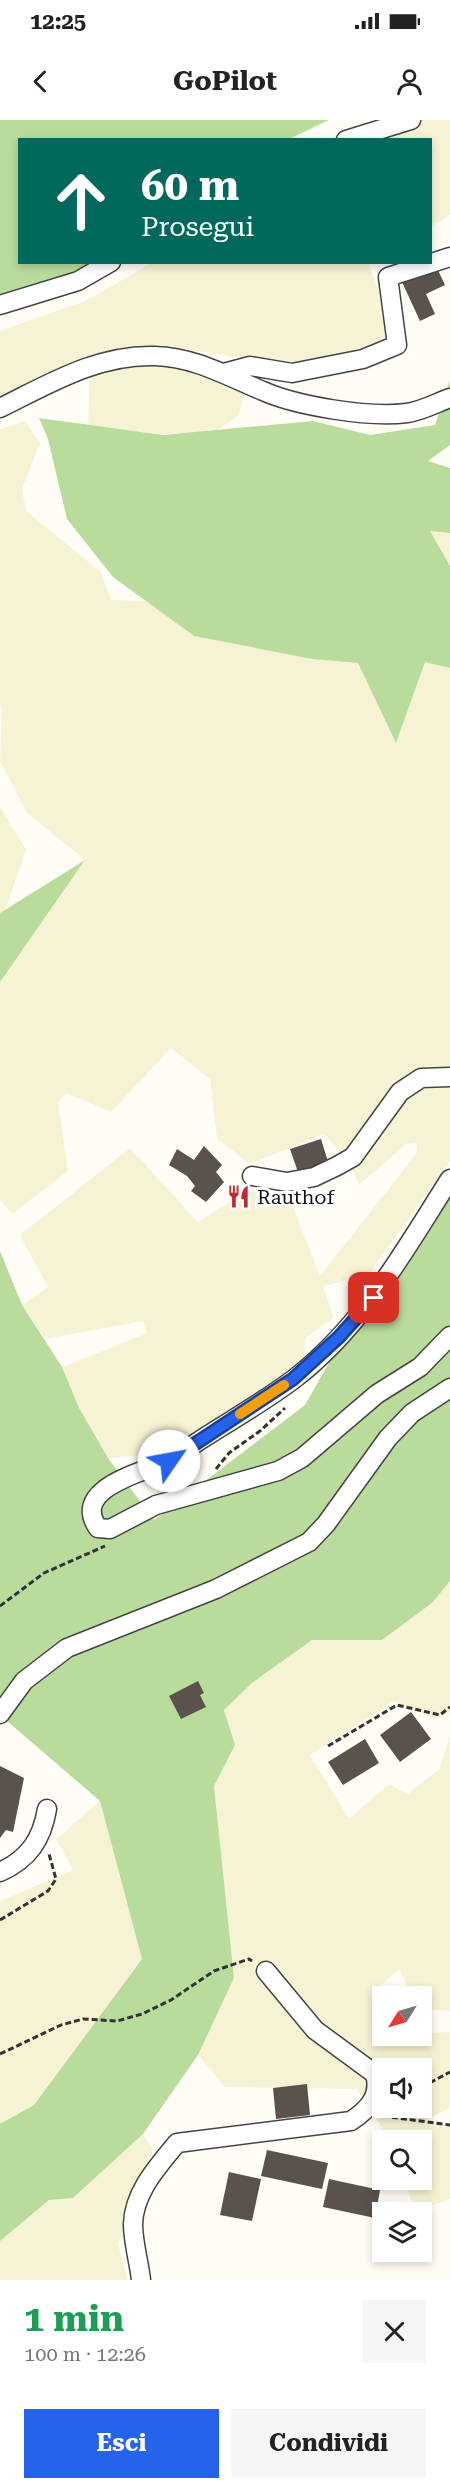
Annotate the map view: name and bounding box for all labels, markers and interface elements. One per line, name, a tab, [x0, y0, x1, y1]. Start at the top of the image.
text: 12:25	[30, 9, 86, 34]
icon: back	[24, 65, 57, 98]
text: GoPilot	[173, 65, 277, 97]
icon: person	[393, 65, 426, 98]
text: 60 m	[141, 161, 239, 210]
icon: ahead	[42, 162, 120, 240]
text: Prosegui	[141, 211, 254, 243]
restaurant icon: Rauthof	[226, 1184, 252, 1210]
place label: Rauthof	[257, 1185, 335, 1209]
pin	[348, 1272, 399, 1323]
icon: arrive	[357, 1281, 390, 1314]
position arrow	[137, 1429, 201, 1493]
north arrow	[372, 1986, 432, 2046]
map controls	[372, 1986, 432, 2262]
button: sound	[372, 2058, 432, 2118]
button: search	[372, 2130, 432, 2190]
button: layers	[372, 2202, 432, 2262]
text: 1 min	[24, 2298, 124, 2340]
button: close	[363, 2300, 426, 2363]
text: 100 m · 12:26	[24, 2342, 146, 2366]
button: Esci	[24, 2409, 219, 2478]
button: Condividi	[231, 2409, 426, 2478]

